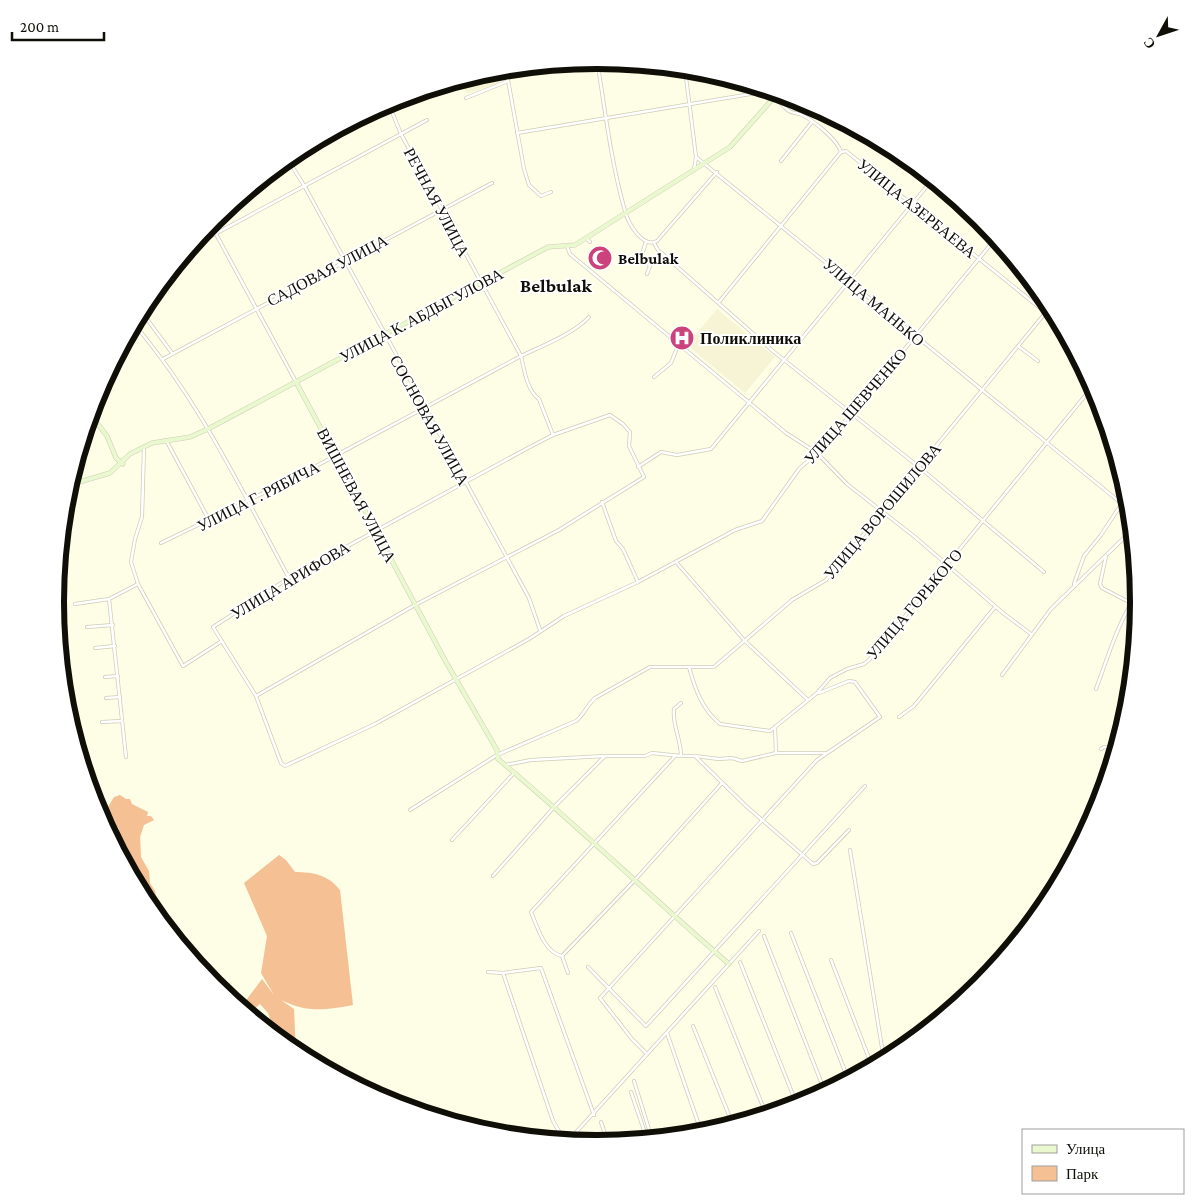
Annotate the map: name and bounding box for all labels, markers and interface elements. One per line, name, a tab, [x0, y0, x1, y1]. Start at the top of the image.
scale bar	[12, 10, 105, 42]
north arrow	[1134, 10, 1184, 60]
text: 200 m	[20, 19, 59, 35]
text: С	[1140, 34, 1158, 52]
street label: РЕЧНАЯ УЛИЦА	[400, 145, 473, 260]
street label: УЛИЦА АЗЕРБАЕВА	[853, 155, 980, 262]
street label: САДОВАЯ УЛИЦА	[264, 231, 391, 310]
mosque icon: Belbulak	[587, 245, 613, 271]
place label: Belbulak	[618, 250, 679, 267]
street label: УЛИЦА МАНЬКО	[819, 255, 928, 350]
street label: УЛИЦА К. АБДЫГУЛОВА	[337, 265, 507, 367]
district label: Belbulak	[520, 275, 593, 296]
hospital icon: Поликлиника	[669, 325, 695, 351]
place label: Поликлиника	[700, 330, 801, 347]
street label: УЛИЦА ШЕВЧЕНКО	[801, 345, 911, 468]
street label: СОСНОВАЯ УЛИЦА	[386, 352, 473, 489]
street label: ВИШНЕВАЯ УЛИЦА	[313, 425, 399, 566]
street label: УЛИЦА ВОРОШИЛОВА	[821, 440, 945, 583]
street label: УЛИЦА Г. РЯБИЧА	[194, 458, 323, 536]
street label: УЛИЦА АРИФОВА	[228, 538, 354, 624]
street label: УЛИЦА ГОРЬКОГО	[863, 546, 966, 664]
legend	[1022, 1129, 1184, 1194]
text: Улица	[1066, 1141, 1105, 1157]
text: Парк	[1066, 1166, 1099, 1182]

